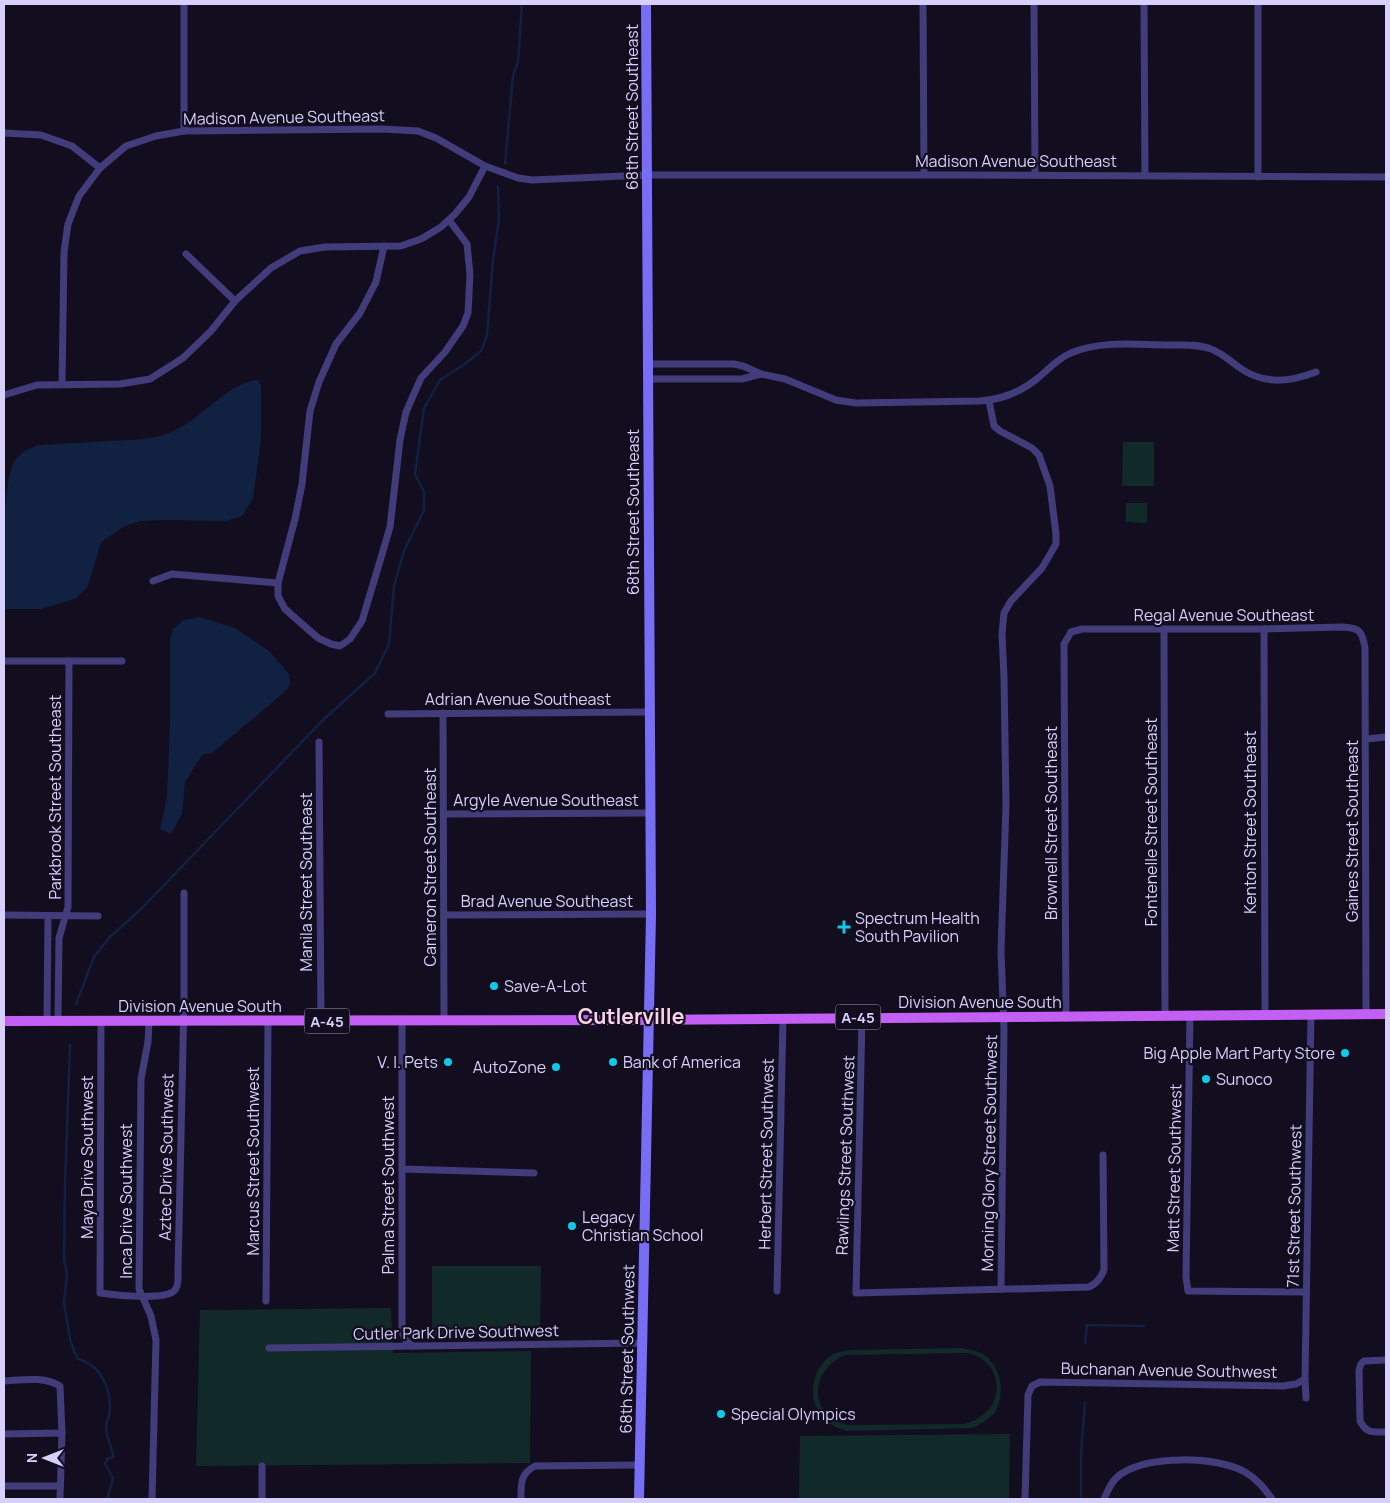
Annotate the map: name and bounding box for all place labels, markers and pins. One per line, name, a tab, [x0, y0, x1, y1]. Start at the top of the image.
place label: Spectrum Health South Pavilion	[855, 907, 980, 947]
marker: Spectrum Health South Pavilion	[837, 920, 851, 934]
place label: Save-A-Lot	[504, 975, 587, 997]
marker: Save-A-Lot	[488, 980, 500, 992]
place label: Big Apple Mart Party Store	[1144, 1042, 1335, 1064]
marker: Big Apple Mart Party Store	[1339, 1047, 1351, 1059]
place label: V. I. Pets	[377, 1051, 438, 1073]
place label: Bank of America	[623, 1051, 741, 1073]
marker: V. I. Pets	[442, 1056, 454, 1068]
place label: AutoZone	[473, 1056, 546, 1078]
marker: Bank of America	[607, 1056, 619, 1068]
marker: AutoZone	[550, 1061, 562, 1073]
place label: Sunoco	[1216, 1068, 1272, 1090]
marker: Sunoco	[1200, 1073, 1212, 1085]
place label: Legacy Christian School	[582, 1206, 703, 1246]
marker: Legacy Christian School	[566, 1220, 578, 1232]
place label: Special Olympics	[731, 1403, 856, 1425]
marker: Special Olympics	[715, 1408, 727, 1420]

